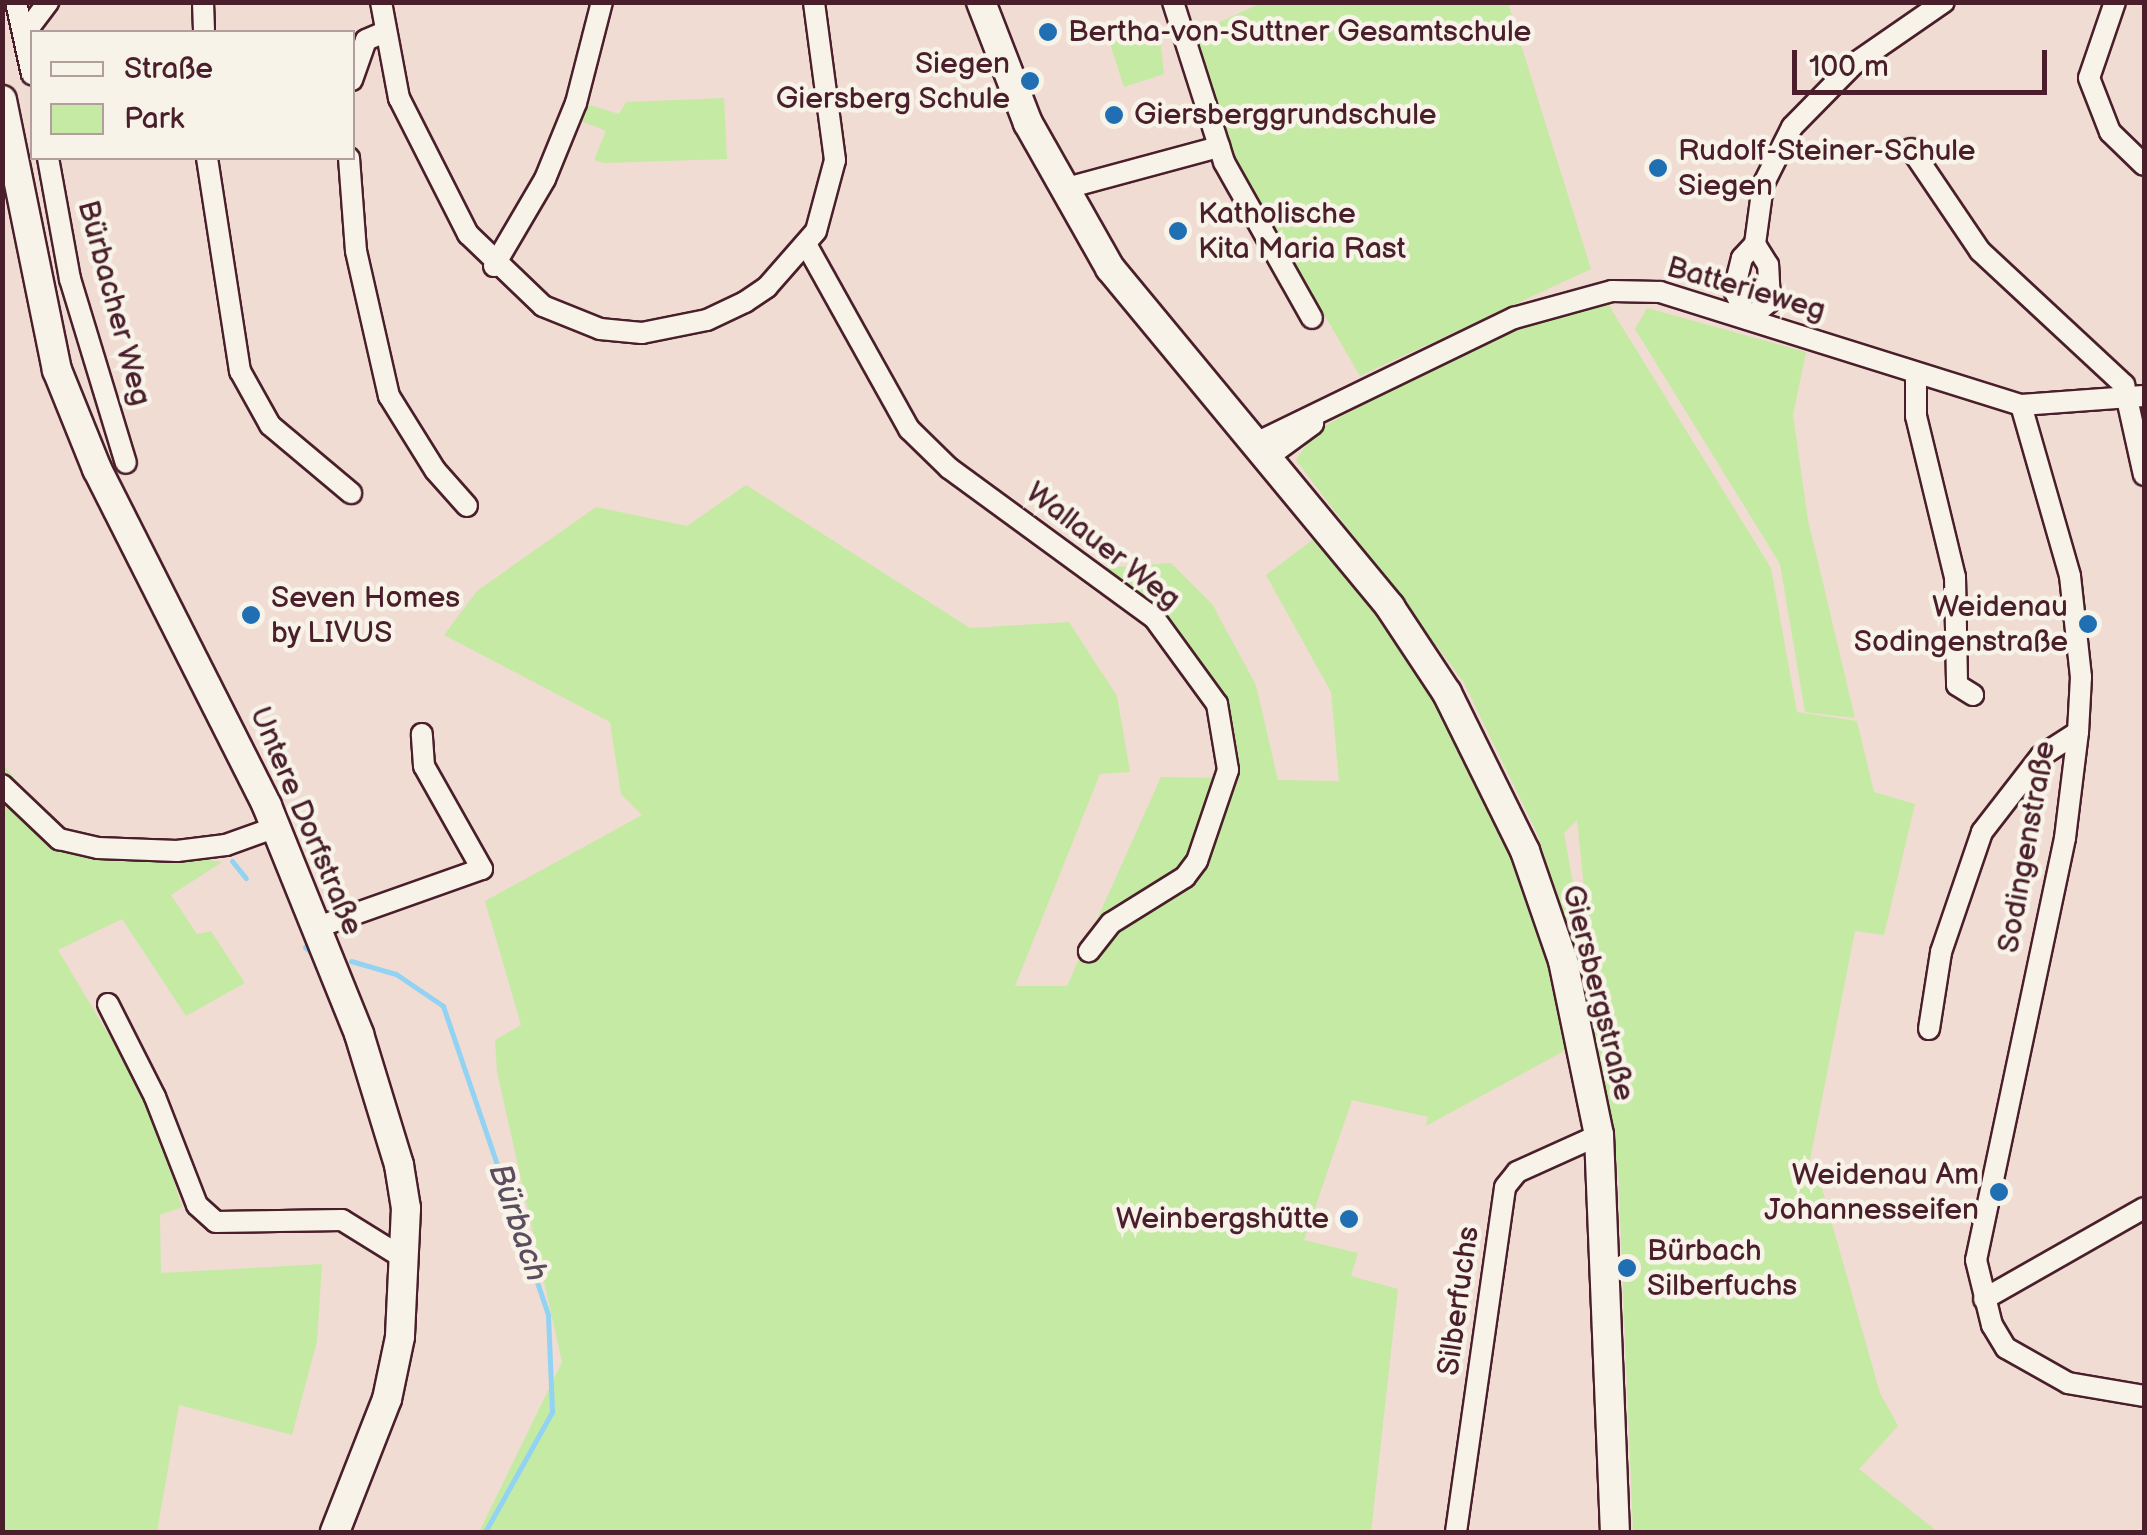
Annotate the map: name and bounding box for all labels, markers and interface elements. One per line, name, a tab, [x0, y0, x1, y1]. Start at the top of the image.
place label: Bertha-von-Suttner Gesamtschule	[1068, 14, 1531, 50]
marker: Bertha-von-Suttner Gesamtschule	[1037, 21, 1059, 43]
legend	[30, 30, 355, 160]
scale bar	[1797, 30, 2052, 92]
place label: Siegen Giersberg Schule	[775, 46, 1010, 116]
text: 100 m	[1809, 49, 1889, 85]
text: Straße	[124, 51, 213, 87]
marker: Siegen Giersberg Schule	[1019, 70, 1041, 92]
place label: Giersberggrundschule	[1134, 97, 1436, 133]
text: Park	[124, 101, 184, 137]
marker: Giersberggrundschule	[1103, 104, 1125, 126]
place label: Rudolf-Steiner-Schule Siegen	[1678, 133, 1976, 204]
marker: Rudolf-Steiner-Schule Siegen	[1647, 157, 1669, 179]
street label: Bürbacher Weg	[69, 196, 159, 410]
place label: Katholische Kita Maria Rast	[1198, 196, 1406, 266]
marker: Katholische Kita Maria Rast	[1167, 220, 1189, 242]
street label: Batterieweg	[1662, 249, 1830, 329]
street label: Wallauer Weg	[1018, 474, 1188, 618]
place label: Seven Homes by LIVUS	[271, 580, 460, 650]
place label: Weidenau Sodingenstraße	[1854, 589, 2068, 660]
marker: Seven Homes by LIVUS	[240, 604, 262, 626]
marker: Weidenau Sodingenstraße	[2077, 613, 2099, 635]
street label: Untere Dorfstraße	[242, 701, 370, 941]
street label: Sodingenstraße	[1991, 738, 2063, 956]
street label: Giersbergstraße	[1554, 881, 1642, 1105]
place label: Weidenau Am Johannesseifen	[1764, 1157, 1979, 1228]
water label: Bürbach	[479, 1159, 555, 1287]
marker: Weidenau Am Johannesseifen	[1988, 1181, 2010, 1203]
place label: Weinbergshütte	[1116, 1201, 1329, 1237]
marker: Weinbergshütte	[1338, 1208, 1360, 1230]
street label: Silberfuchs	[1431, 1224, 1487, 1378]
place label: Bürbach Silberfuchs	[1647, 1233, 1797, 1304]
marker: Bürbach Silberfuchs	[1616, 1257, 1638, 1279]

